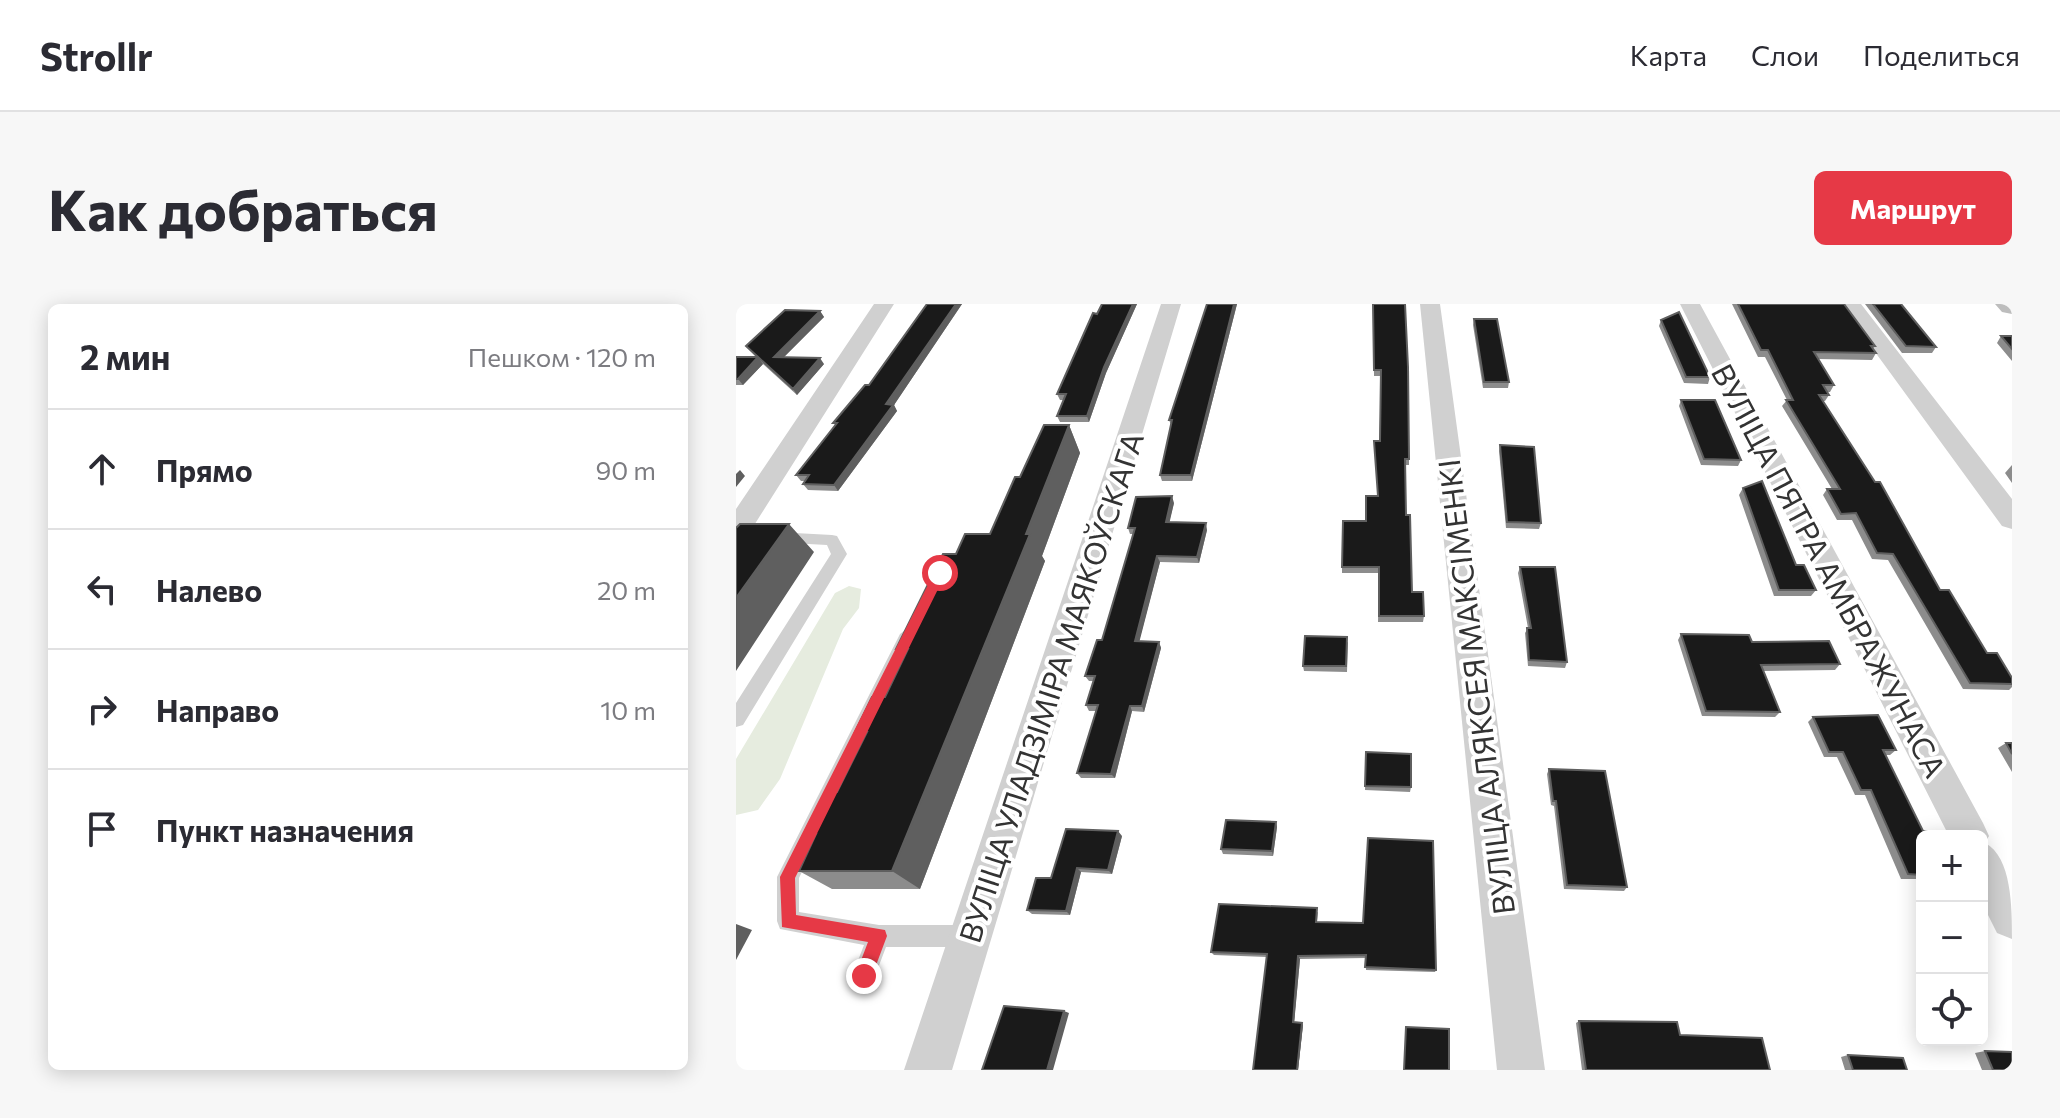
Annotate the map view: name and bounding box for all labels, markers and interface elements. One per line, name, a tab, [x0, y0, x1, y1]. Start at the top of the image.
text: Strollr	[40, 32, 153, 79]
text: Карта	[1630, 38, 1707, 72]
text: Слои	[1751, 38, 1819, 72]
text: Поделиться	[1863, 38, 2020, 72]
button: Маршрут	[1814, 171, 2012, 245]
text: Как добраться	[48, 174, 438, 243]
text: 2 мин	[80, 335, 171, 377]
text: Пешком · 120 m	[468, 341, 656, 372]
street label: ВУЛІЦА ПЯТРА АМБРАЖУНАСА	[1705, 357, 1955, 783]
street label: ВУЛІЦА УЛАДЗІМІРА МАЯКОЎСКАГА	[950, 427, 1150, 947]
icon: ahead	[80, 447, 124, 491]
text: Прямо	[156, 451, 253, 488]
text: 90 m	[596, 454, 656, 485]
street label: ВУЛІЦА АЛЯКСЕЯ МАКСІМЕНКІ	[1429, 457, 1521, 917]
route start	[922, 555, 958, 591]
icon: left	[80, 567, 124, 611]
text: Налево	[156, 571, 262, 608]
text: 20 m	[597, 574, 656, 605]
icon: right	[80, 687, 124, 731]
text: Направо	[156, 691, 279, 728]
text: 10 m	[600, 694, 656, 725]
icon: arrive	[80, 807, 124, 851]
text: Пункт назначения	[156, 811, 414, 848]
map controls	[1916, 830, 1988, 1046]
button: +	[1916, 830, 1988, 902]
button: −	[1916, 902, 1988, 974]
route end	[846, 958, 882, 994]
button: locate	[1916, 974, 1988, 1046]

